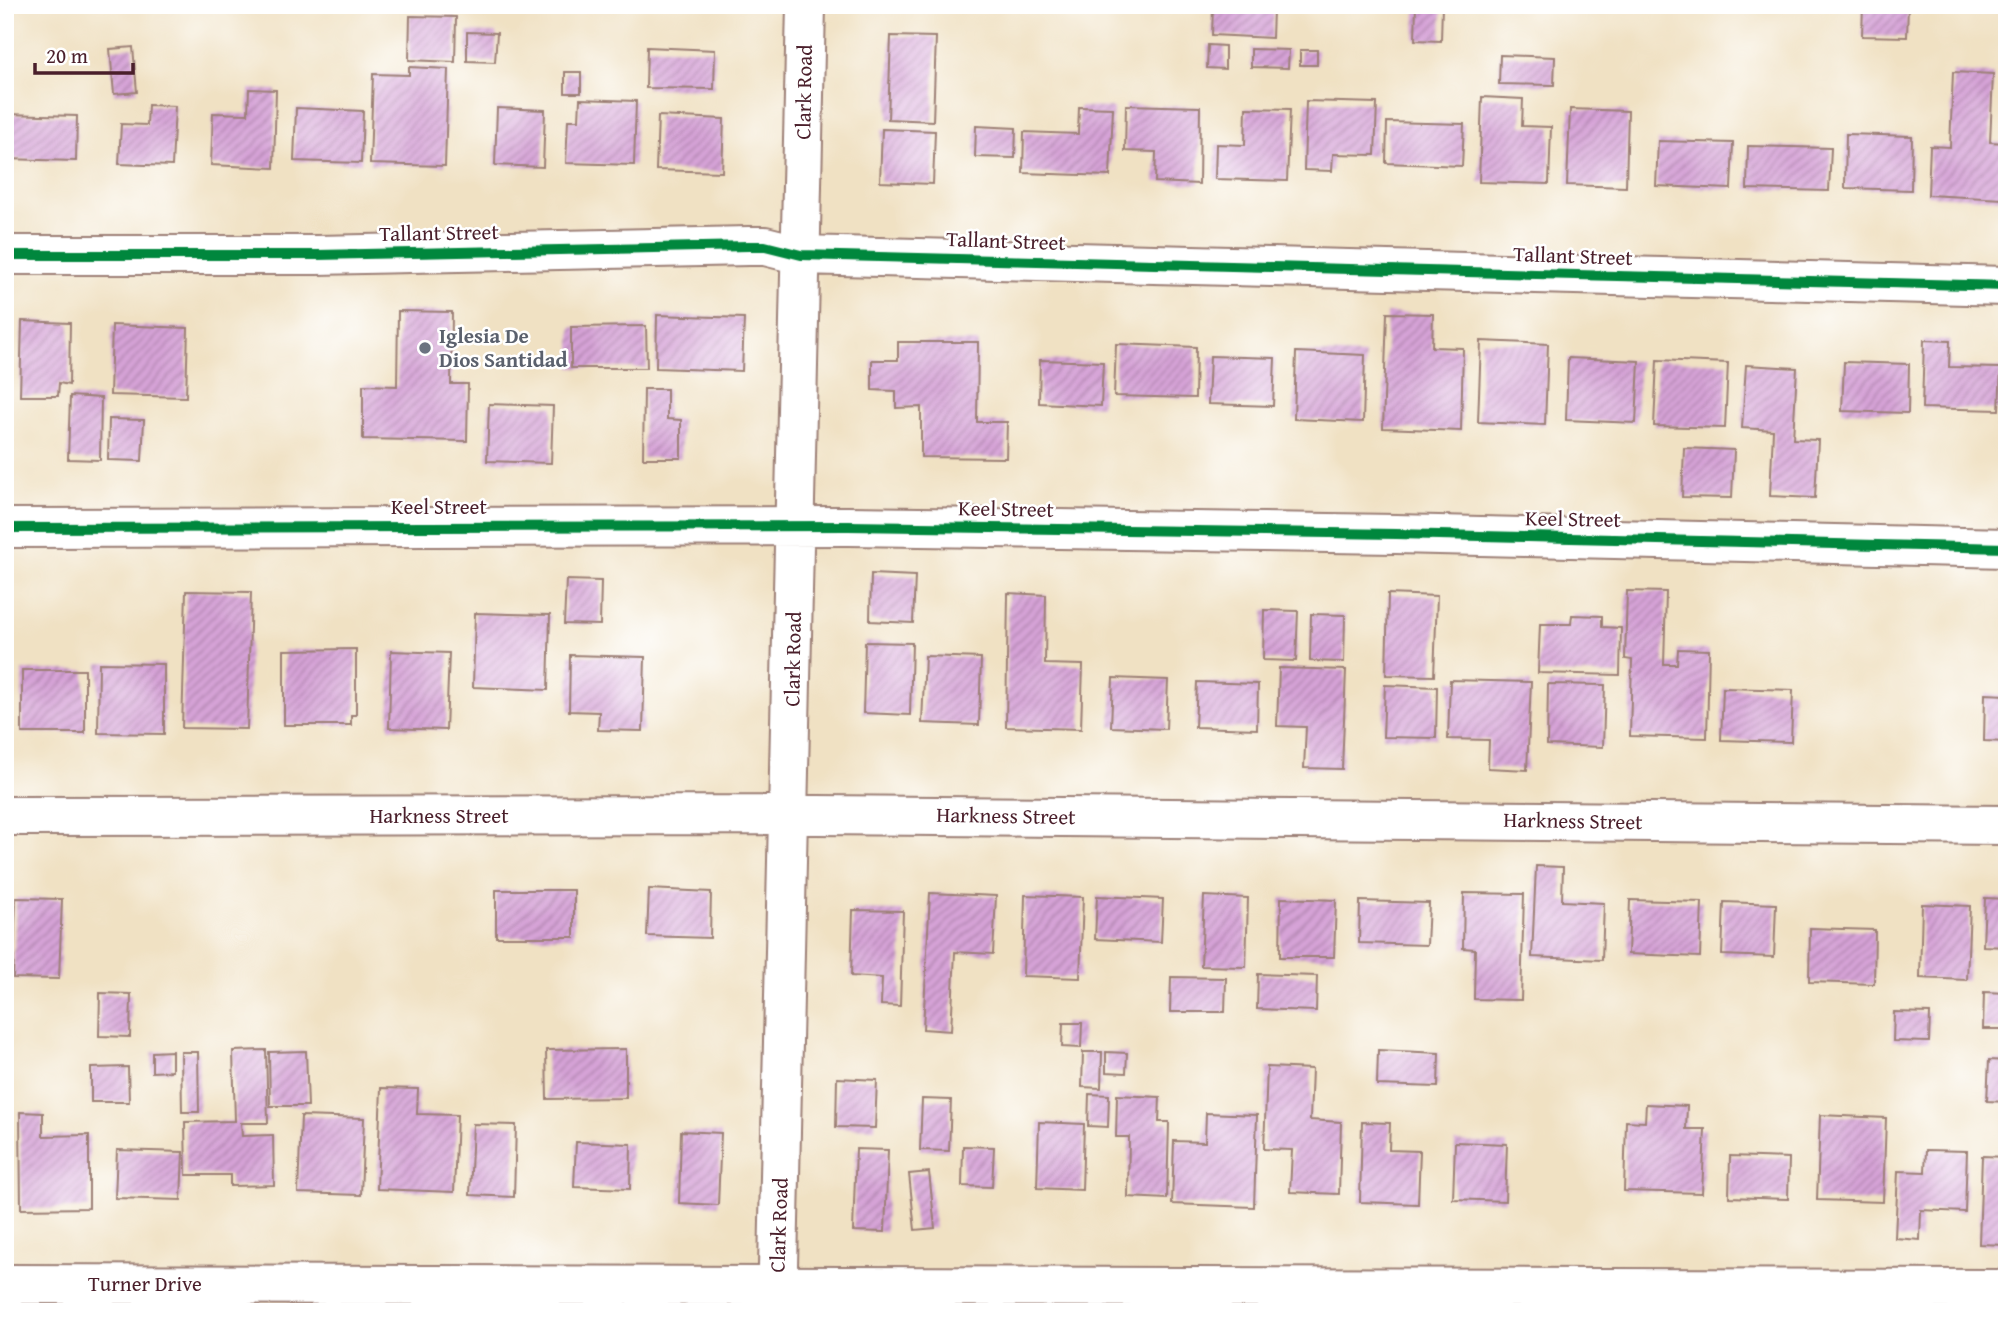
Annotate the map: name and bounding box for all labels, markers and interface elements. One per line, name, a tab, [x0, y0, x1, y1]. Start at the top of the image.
scale bar	[35, 32, 133, 76]
text: 20 m	[46, 40, 88, 71]
street label: Clark Road	[787, 43, 820, 140]
street label: Tallant Street	[379, 216, 500, 249]
street label: Tallant Street	[946, 223, 1067, 258]
street label: Tallant Street	[1513, 238, 1634, 273]
place label: Iglesia De Dios Santidad	[439, 320, 568, 375]
marker: Iglesia De Dios Santidad	[417, 340, 433, 356]
street label: Keel Street	[391, 491, 487, 522]
street label: Keel Street	[958, 492, 1055, 525]
street label: Keel Street	[1525, 502, 1622, 535]
street label: Clark Road	[776, 610, 809, 707]
street label: Harkness Street	[936, 799, 1076, 832]
street label: Harkness Street	[369, 800, 509, 831]
street label: Harkness Street	[1503, 804, 1643, 837]
street label: Clark Road	[761, 1176, 796, 1273]
street label: Turner Drive	[88, 1268, 202, 1299]

